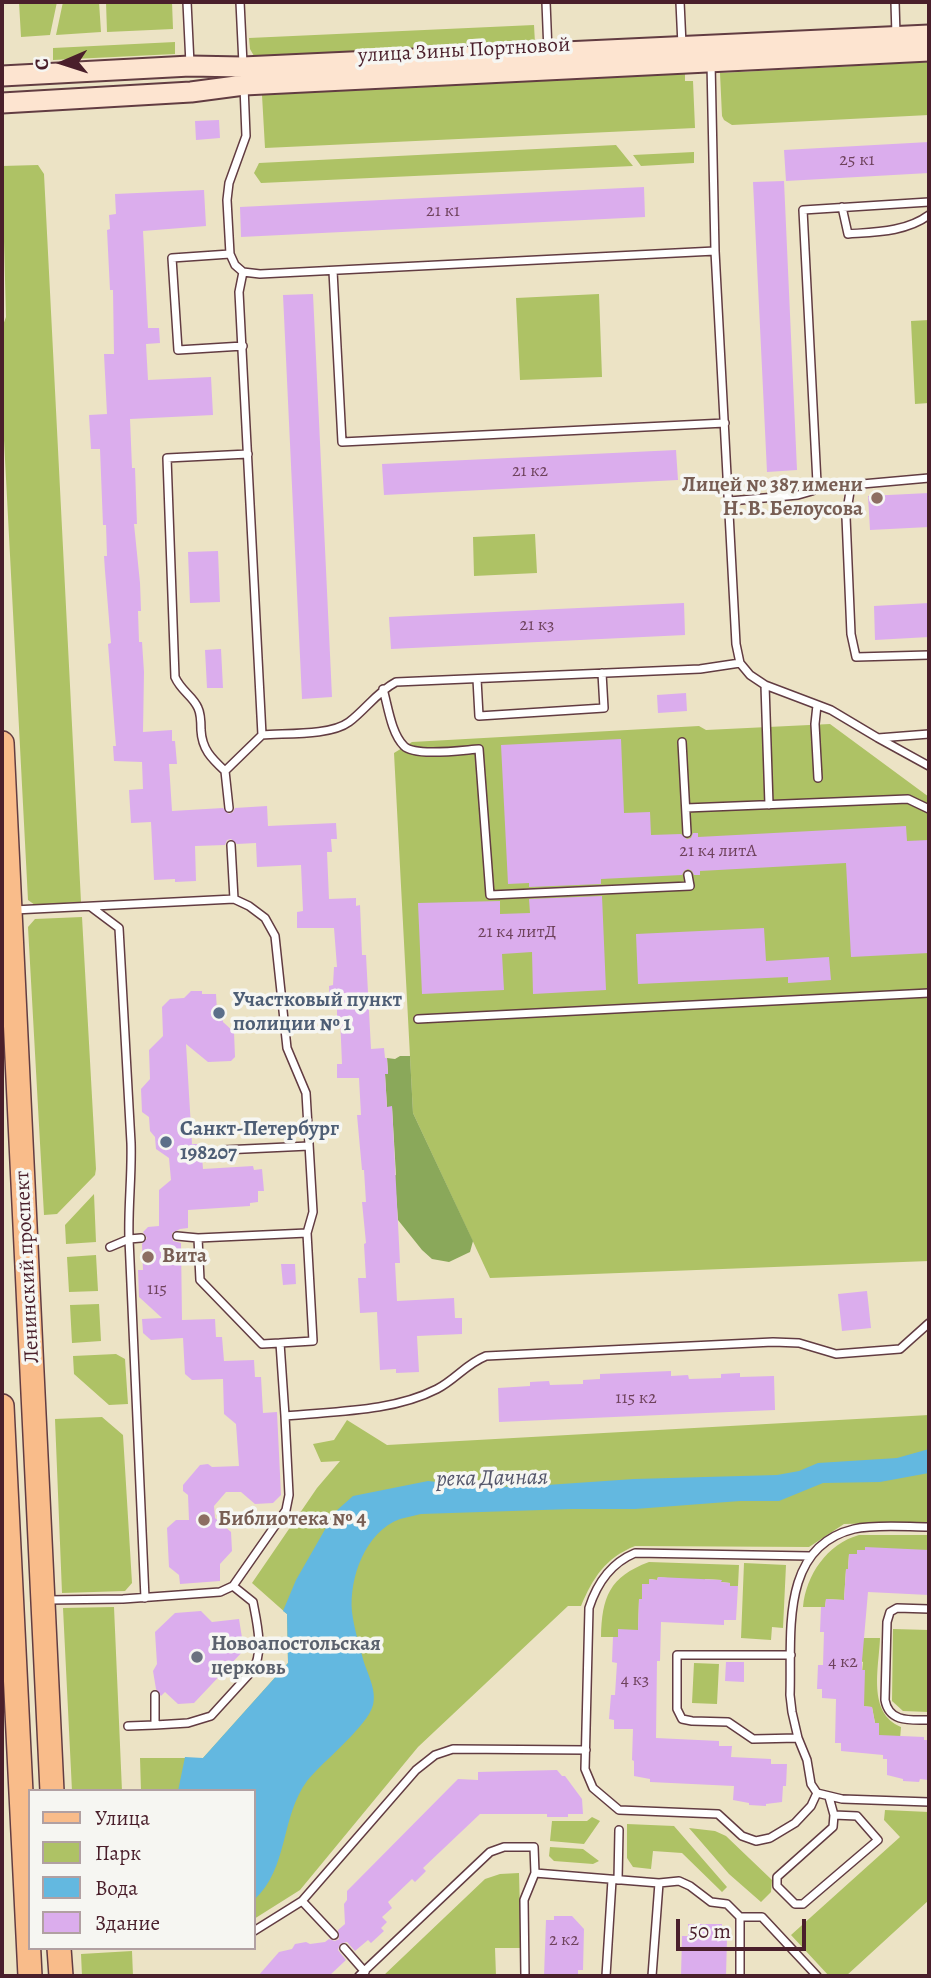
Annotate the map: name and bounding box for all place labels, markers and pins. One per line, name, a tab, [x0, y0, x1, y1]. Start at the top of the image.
place label: Лицей № 387 имени Н. В. Белоусова	[682, 473, 863, 523]
marker: Лицей № 387 имени Н. В. Белоусова	[869, 490, 885, 506]
place label: Участковый пункт полиции № 1	[233, 988, 402, 1038]
marker: Участковый пункт полиции № 1	[211, 1005, 227, 1021]
place label: Санкт-Петербург 198207	[180, 1117, 339, 1167]
marker: Санкт-Петербург 198207	[158, 1134, 174, 1150]
place label: Вита	[162, 1244, 207, 1270]
marker: Вита	[140, 1249, 156, 1265]
place label: Библиотека № 4	[218, 1507, 366, 1533]
marker: Библиотека № 4	[196, 1512, 212, 1528]
place label: Новоапостольская церковь	[211, 1632, 381, 1682]
marker: Новоапостольская церковь	[189, 1649, 205, 1665]

